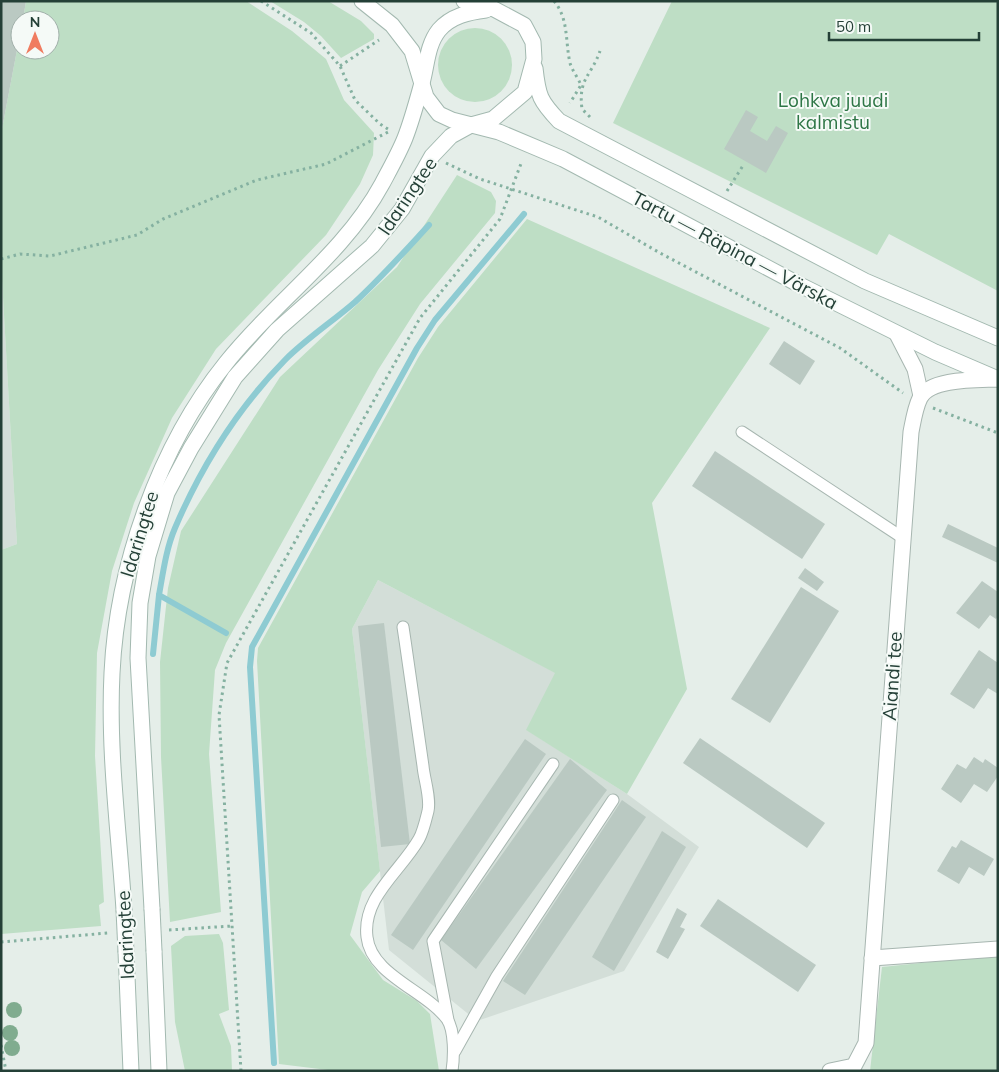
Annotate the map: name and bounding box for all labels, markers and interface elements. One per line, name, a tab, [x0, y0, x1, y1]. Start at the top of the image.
north arrow	[10, 10, 60, 60]
scale bar	[829, 10, 979, 42]
text: N	[30, 13, 40, 31]
text: 50 m	[836, 17, 871, 36]
park label: Lohkva juudi kalmistu	[778, 88, 888, 134]
street label: Idaringtee	[372, 152, 442, 240]
street label: Tartu — Räpina — Värska	[628, 185, 842, 315]
street label: Idaringtee	[115, 488, 163, 580]
street label: Aiandi tee	[877, 631, 907, 721]
street label: Idaringtee	[111, 890, 139, 980]

